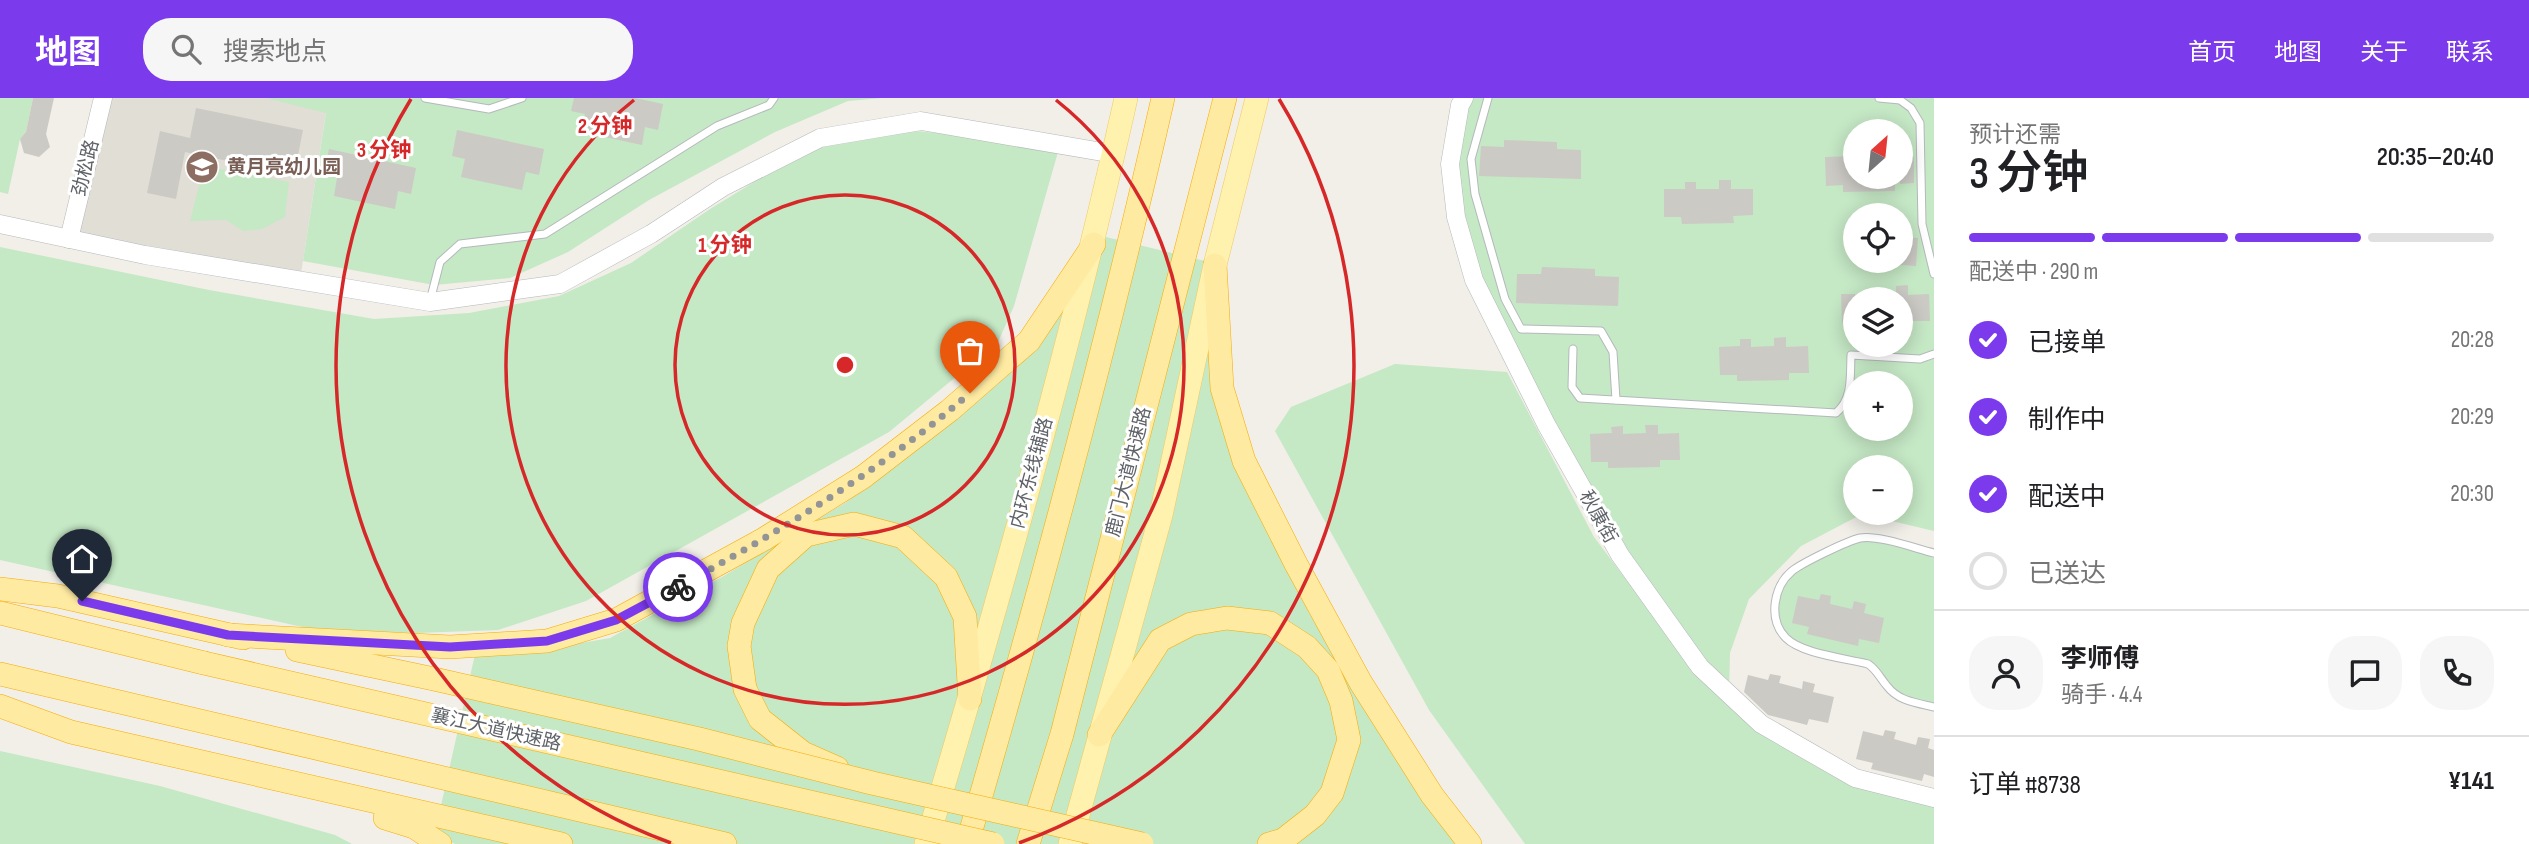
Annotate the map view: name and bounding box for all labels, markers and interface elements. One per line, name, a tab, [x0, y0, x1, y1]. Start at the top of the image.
search box	[143, 18, 633, 81]
icon: search	[167, 30, 205, 68]
text: 地图	[35, 33, 101, 73]
text: 搜索地点	[223, 37, 327, 68]
text: 首页	[2188, 38, 2236, 67]
text: 地图	[2274, 38, 2322, 67]
text: 关于	[2360, 38, 2408, 67]
text: 联系	[2446, 38, 2494, 67]
text: 2 分钟	[578, 114, 632, 139]
north arrow	[1843, 119, 1913, 189]
map controls	[1843, 119, 1913, 525]
text: 预计还需	[1969, 121, 2061, 149]
street label: 劲松路	[68, 138, 104, 198]
text: 3 分钟	[357, 138, 411, 163]
text: 20:35–20:40	[2377, 142, 2494, 173]
text: 3 分钟	[1969, 147, 2088, 202]
school or university icon: 黄月亮幼儿园	[183, 148, 221, 186]
place label: 黄月亮幼儿园	[227, 156, 341, 179]
button: locate	[1843, 203, 1913, 273]
text: 1 分钟	[698, 233, 752, 258]
text: 配送中 · 290 m	[1969, 258, 2098, 286]
button: layers	[1843, 287, 1913, 357]
pin	[940, 321, 1000, 393]
icon: check	[1969, 321, 2007, 359]
text: 20:28	[2451, 326, 2494, 354]
text: 已接单	[2028, 328, 2106, 359]
icon: bag	[951, 332, 989, 370]
centre of rings	[833, 353, 857, 377]
button: +	[1843, 371, 1913, 441]
icon: check	[1969, 398, 2007, 436]
text: 20:29	[2451, 403, 2494, 431]
street label: 鹿门大道快速路	[1102, 405, 1156, 539]
text: 制作中	[2028, 405, 2106, 436]
street label: 内环东线辅路	[1006, 415, 1058, 531]
button: −	[1843, 455, 1913, 525]
icon: check	[1969, 475, 2007, 513]
text: 20:30	[2450, 480, 2494, 508]
text: 配送中	[2028, 482, 2106, 513]
street label: 秋康街	[1574, 486, 1622, 548]
pin	[52, 529, 112, 601]
icon: home	[63, 540, 101, 578]
courier	[643, 552, 713, 622]
text: 已送达	[2028, 559, 2106, 590]
icon: bike	[659, 568, 697, 606]
button: person	[1969, 636, 2043, 710]
button: chat	[2328, 636, 2402, 710]
button: phone	[2420, 636, 2494, 710]
text: 李师傅	[2061, 644, 2139, 675]
text: 骑手 · 4.4	[2061, 681, 2142, 709]
street label: 襄江大道快速路	[429, 704, 563, 756]
text: ¥141	[2448, 766, 2494, 797]
text: 订单 #8738	[1969, 770, 2081, 801]

